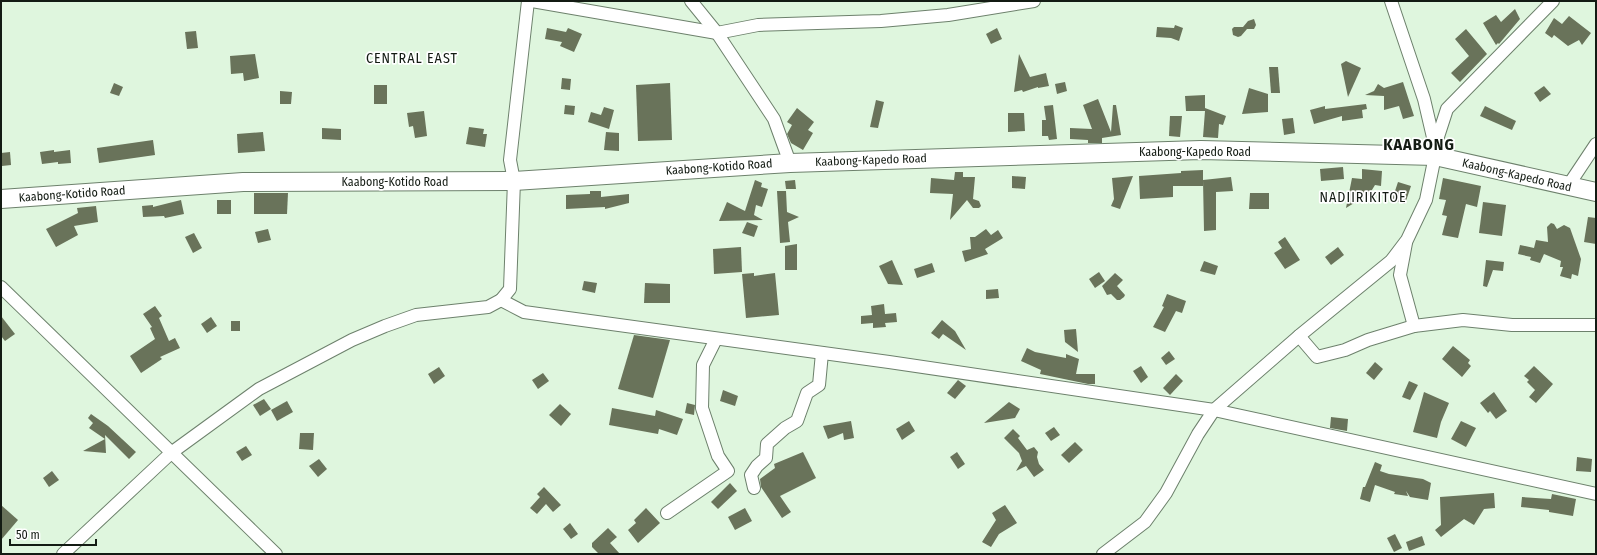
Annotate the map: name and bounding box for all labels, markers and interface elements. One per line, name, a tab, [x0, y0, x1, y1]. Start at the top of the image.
district label: CENTRAL EAST	[366, 50, 458, 67]
district label: KAABONG	[1383, 135, 1455, 154]
street label: Kaabong-Kapedo Road	[1139, 145, 1251, 159]
street label: Kaabong-Kapedo Road	[815, 151, 927, 169]
street label: Kaabong-Kotido Road	[665, 156, 773, 178]
street label: Kaabong-Kapedo Road	[1461, 156, 1573, 194]
street label: Kaabong-Kotido Road	[342, 175, 448, 189]
street label: Kaabong-Kotido Road	[18, 183, 126, 205]
district label: NADIIRIKITOE	[1319, 189, 1407, 206]
scale bar	[10, 521, 96, 547]
text: 50 m	[16, 528, 40, 542]

